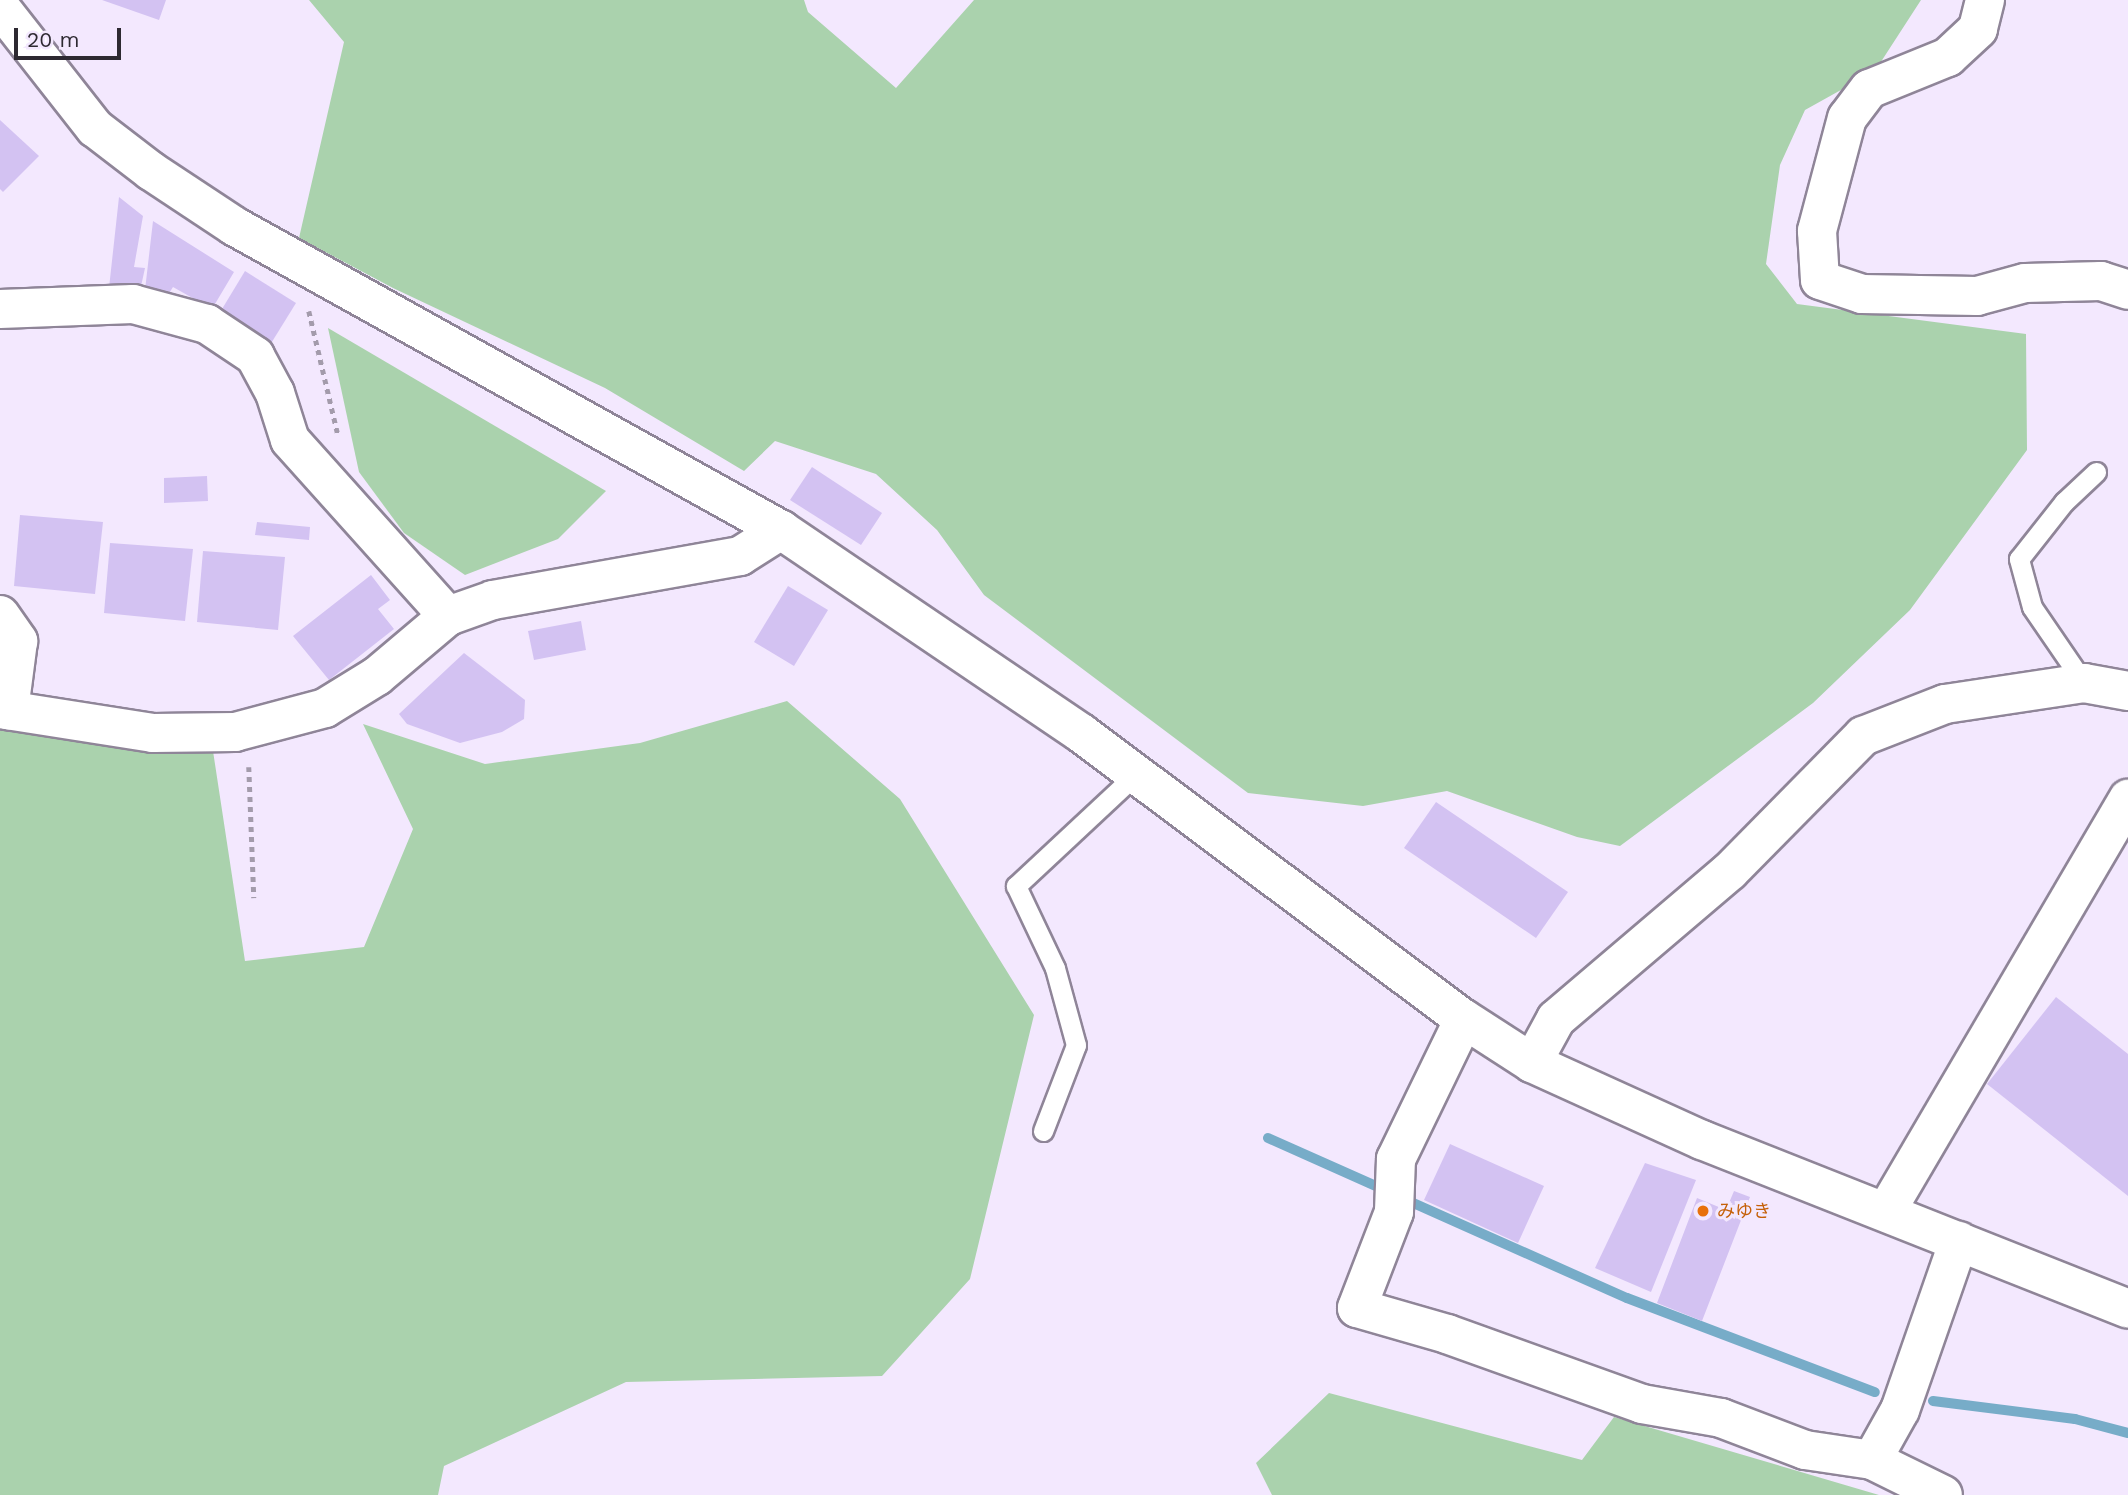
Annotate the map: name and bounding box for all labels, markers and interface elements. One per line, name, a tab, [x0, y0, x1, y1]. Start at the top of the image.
scale bar	[18, 14, 124, 58]
text: 20 m	[27, 27, 79, 52]
place label: みゆき	[1717, 1200, 1771, 1222]
marker: みゆき	[1695, 1203, 1711, 1219]

